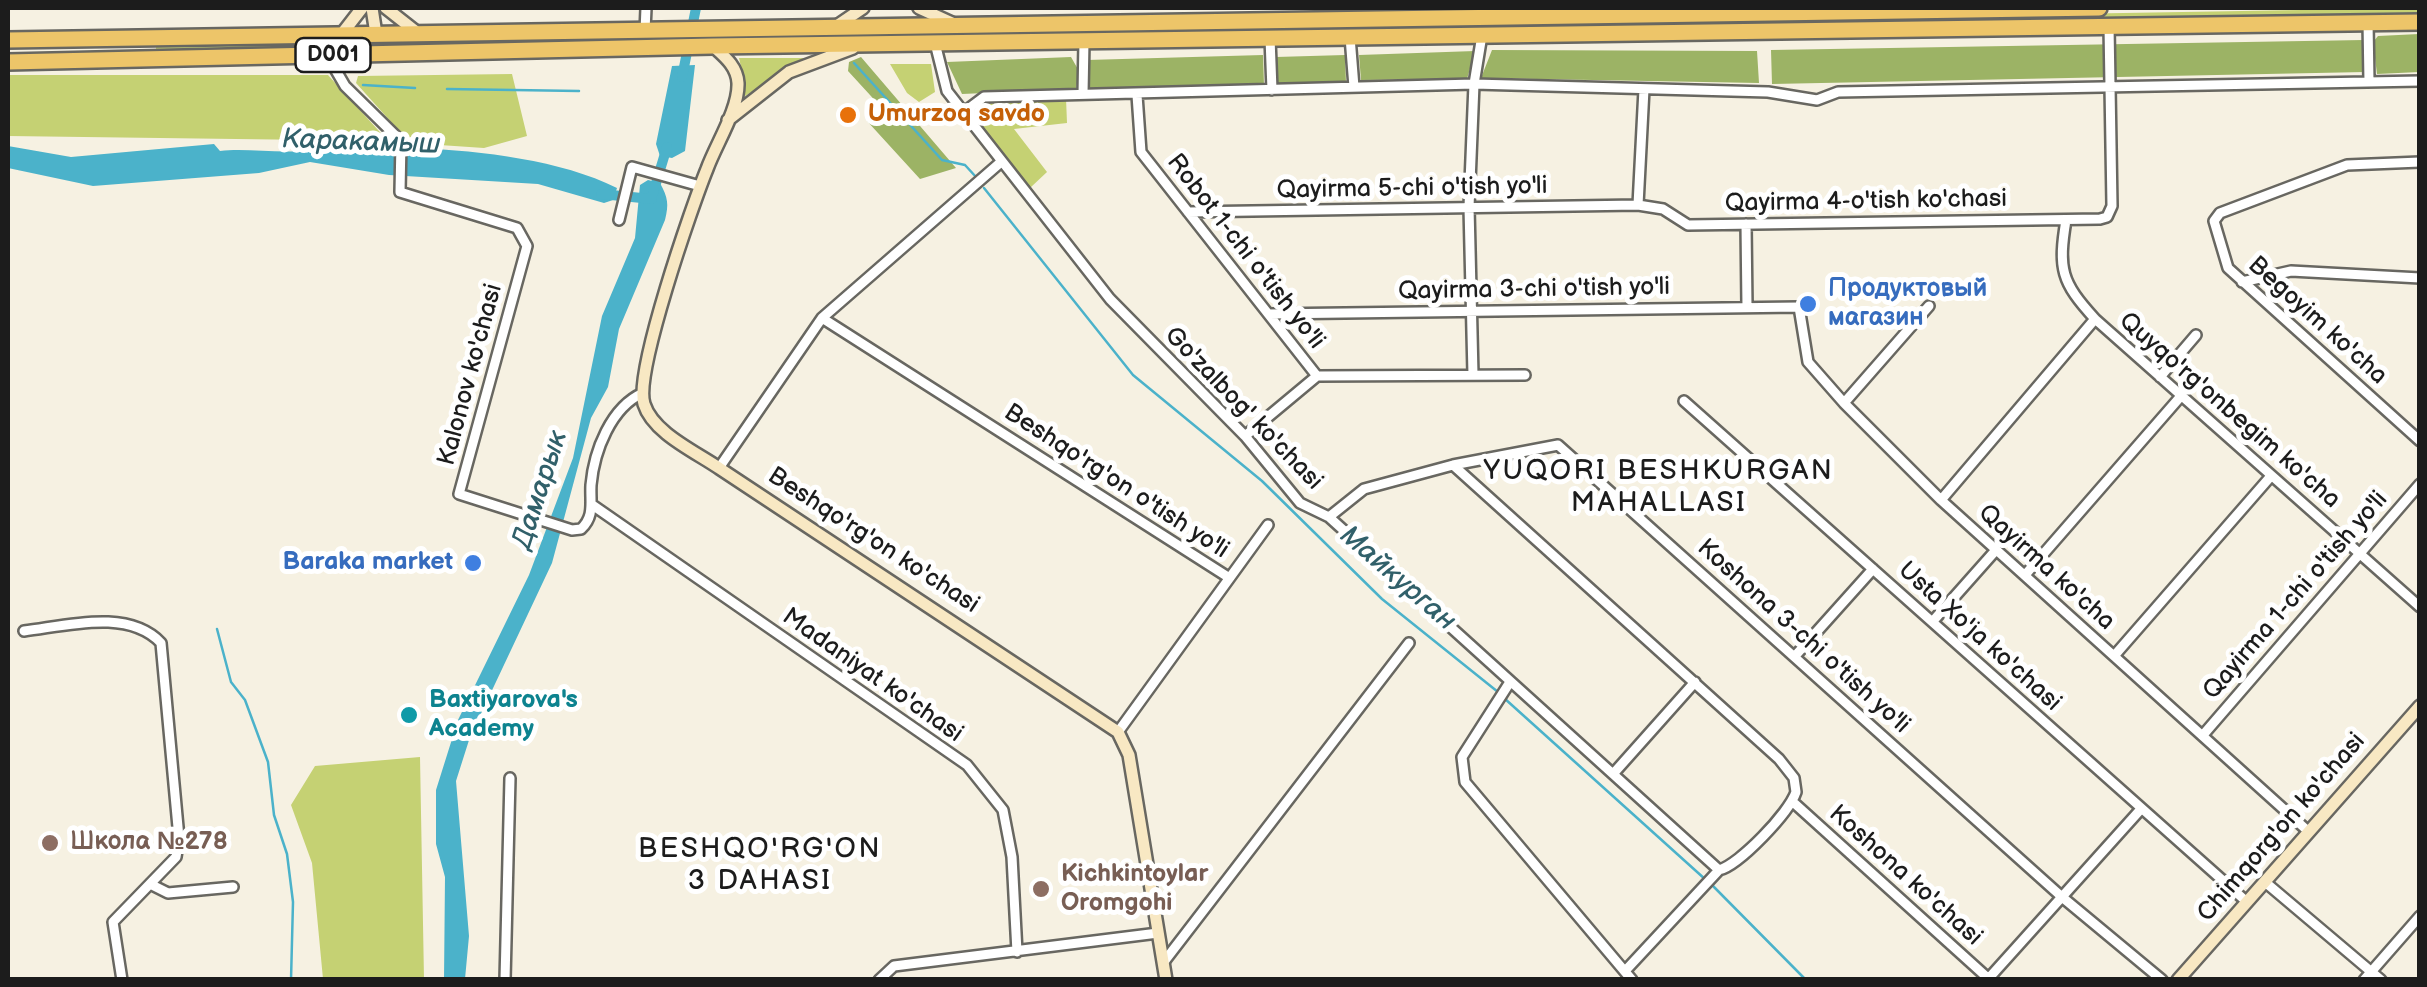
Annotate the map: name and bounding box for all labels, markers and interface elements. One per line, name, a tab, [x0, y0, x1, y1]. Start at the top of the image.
road number: D001	[296, 38, 370, 72]
place label: Umurzoq savdo	[868, 100, 1045, 130]
marker: Umurzoq savdo	[837, 104, 859, 126]
water label: Каракамыш	[281, 123, 441, 163]
street label: Robot 1-chi o'tish yo'li	[1160, 148, 1330, 356]
street label: Qayirma 5-chi o'tish yo'li	[1276, 172, 1548, 206]
street label: Qayirma 4-o'tish ko'chasi	[1725, 185, 2007, 219]
street label: Begoyim ko'cha	[2241, 251, 2393, 391]
street label: Qayirma 3-chi o'tish yo'li	[1398, 273, 1670, 307]
place label: Продуктовый магазин	[1828, 275, 1987, 334]
street label: Kalonov ko'chasi	[432, 281, 510, 469]
marker: Продуктовый магазин	[1797, 293, 1819, 315]
street label: Quyqo'rg'onbegim ko'cha	[2112, 307, 2346, 515]
street label: Go'zalbog' ko'chasi	[1158, 321, 1328, 497]
street label: Beshqo'rg'on o'tish yo'li	[998, 398, 1234, 566]
water label: Дамарык	[506, 427, 576, 553]
district label: YUQORI BESHKURGAN MAHALLASI	[1484, 455, 1834, 521]
street label: Beshqo'rg'on ko'chasi	[762, 461, 984, 621]
street label: Qayirma 1-chi o'tish yo'li	[2197, 486, 2395, 706]
street label: Qayirma ko'cha	[1971, 499, 2121, 637]
water label: Майкурган	[1332, 519, 1462, 639]
street label: Koshona 3-chi o'tish yo'li	[1690, 533, 1916, 741]
place label: Baraka market	[283, 548, 453, 578]
marker: Baraka market	[462, 552, 484, 574]
street label: Usta Xo'ja ko'chasi	[1891, 556, 2067, 718]
street label: Madaniyat ko'chasi	[776, 602, 968, 750]
place label: Baxtiyarova's Academy	[429, 686, 578, 745]
marker: Baxtiyarova's Academy	[398, 704, 420, 726]
street label: Chimqorg'on ko'chasi	[2192, 727, 2372, 929]
street label: Koshona ko'chasi	[1822, 799, 1988, 953]
place label: Школа №278	[70, 828, 228, 858]
marker: Школа №278	[39, 832, 61, 854]
district label: BESHQO'RG'ON 3 DAHASI	[638, 833, 882, 899]
place label: Kichkintoylar Oromgohi	[1061, 860, 1208, 919]
marker: Kichkintoylar Oromgohi	[1030, 878, 1052, 900]

